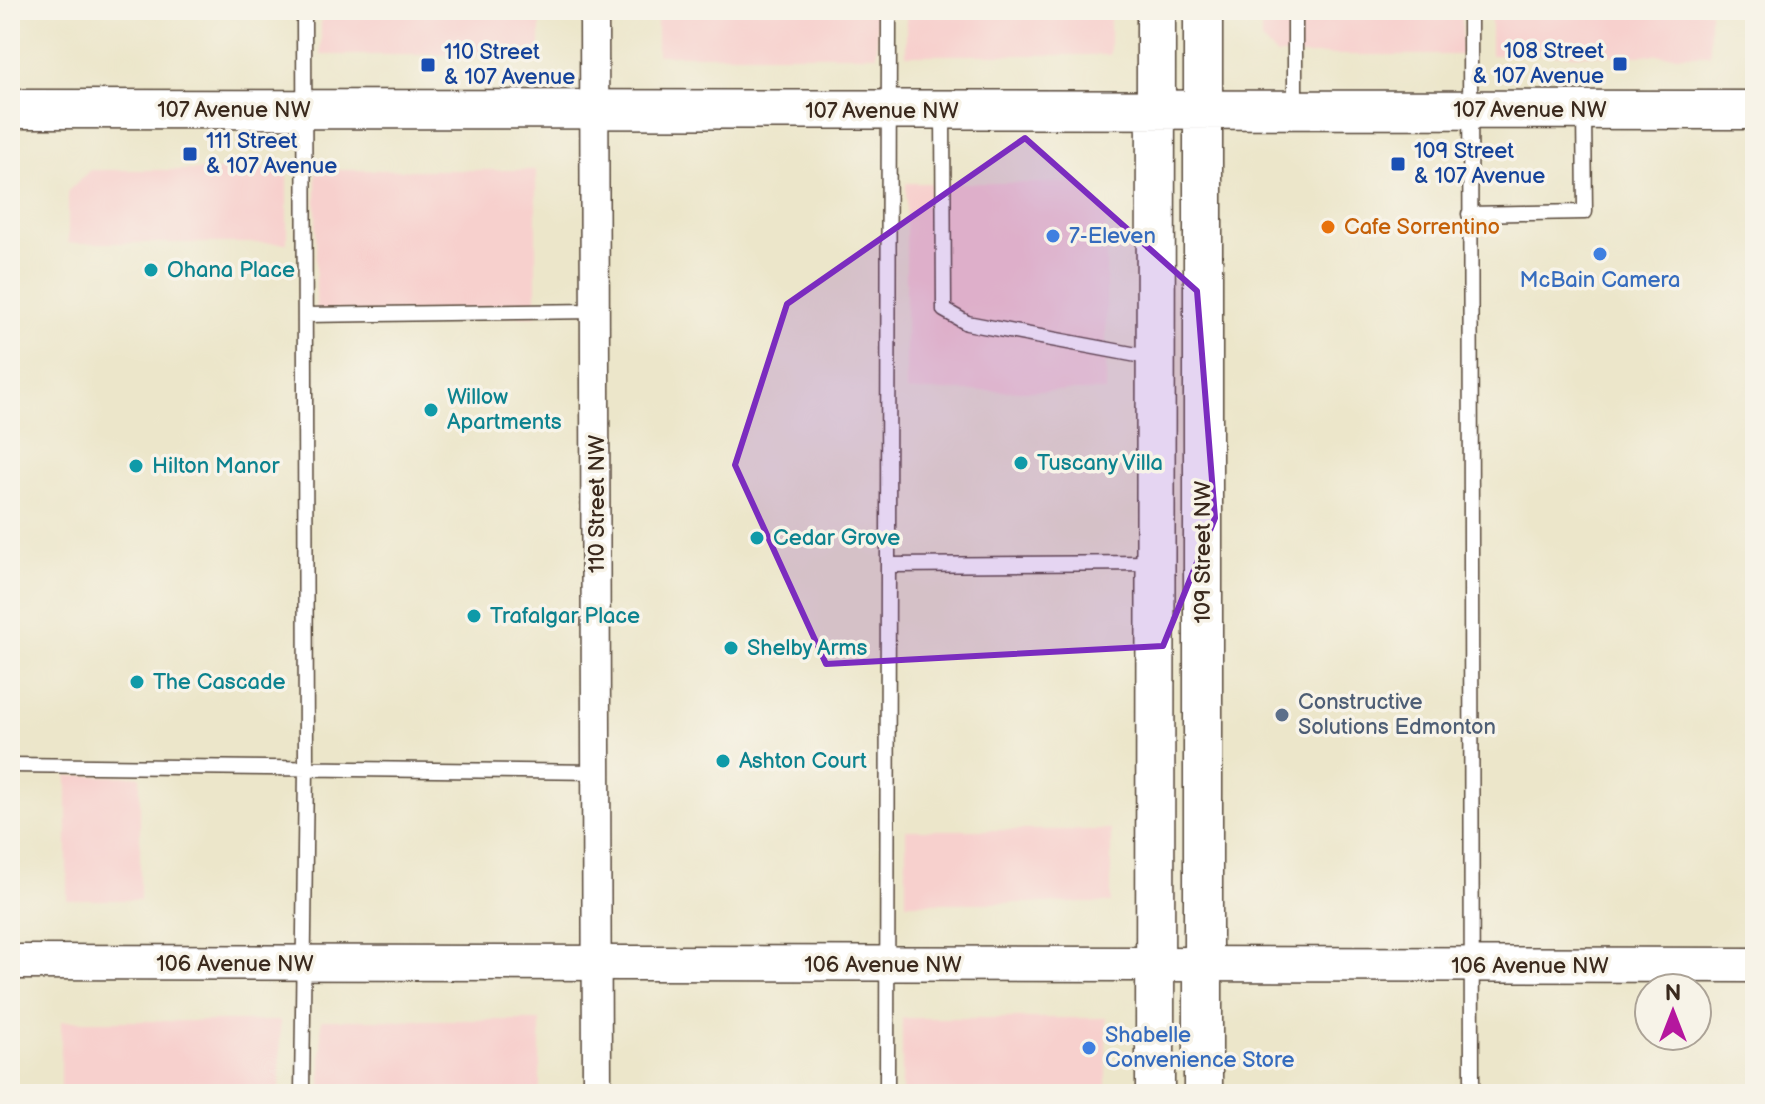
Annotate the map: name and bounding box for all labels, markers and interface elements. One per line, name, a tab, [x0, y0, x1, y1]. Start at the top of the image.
place label: 108 Street & 107 Avenue	[1473, 38, 1604, 90]
place label: 110 Street & 107 Avenue	[444, 39, 575, 91]
marker: 108 Street & 107 Avenue	[1611, 55, 1629, 73]
marker: 110 Street & 107 Avenue	[419, 56, 437, 74]
street label: 107 Avenue NW	[157, 97, 311, 124]
street label: 107 Avenue NW	[1453, 97, 1607, 124]
street label: 107 Avenue NW	[805, 98, 959, 125]
place label: 111 Street & 107 Avenue	[206, 128, 337, 180]
place label: 109 Street & 107 Avenue	[1414, 138, 1545, 190]
marker: 111 Street & 107 Avenue	[181, 145, 199, 163]
marker: 109 Street & 107 Avenue	[1389, 155, 1407, 173]
place label: Cafe Sorrentino	[1344, 214, 1500, 241]
marker: Cafe Sorrentino	[1319, 218, 1337, 236]
place label: 7-Eleven	[1069, 223, 1156, 250]
marker: 7-Eleven	[1044, 227, 1062, 245]
marker: McBain Camera	[1591, 245, 1609, 263]
place label: Ohana Place	[167, 257, 295, 284]
marker: Ohana Place	[142, 261, 160, 279]
place label: McBain Camera	[1520, 267, 1681, 294]
place label: Willow Apartments	[447, 384, 562, 436]
marker: Willow Apartments	[422, 401, 440, 419]
street label: 110 Street NW	[584, 435, 611, 573]
place label: Tuscany Villa	[1037, 450, 1163, 477]
place label: Hilton Manor	[152, 453, 280, 480]
marker: Tuscany Villa	[1012, 454, 1030, 472]
marker: Hilton Manor	[127, 457, 145, 475]
street label: 109 Street NW	[1190, 481, 1217, 623]
place label: Cedar Grove	[773, 525, 900, 552]
marker: Cedar Grove	[748, 529, 766, 547]
place label: Trafalgar Place	[490, 603, 640, 630]
marker: Trafalgar Place	[465, 607, 483, 625]
place label: Shelby Arms	[747, 635, 868, 662]
marker: Shelby Arms	[722, 639, 740, 657]
place label: The Cascade	[153, 669, 286, 696]
marker: The Cascade	[128, 673, 146, 691]
place label: Constructive Solutions Edmonton	[1298, 689, 1496, 741]
marker: Constructive Solutions Edmonton	[1273, 706, 1291, 724]
place label: Ashton Court	[739, 748, 867, 775]
marker: Ashton Court	[714, 752, 732, 770]
street label: 106 Avenue NW	[156, 951, 314, 978]
street label: 106 Avenue NW	[804, 952, 962, 979]
street label: 106 Avenue NW	[1451, 953, 1609, 980]
north arrow	[1633, 972, 1713, 1052]
text: N	[1665, 980, 1681, 1007]
place label: Shabelle Convenience Store	[1105, 1022, 1295, 1074]
marker: Shabelle Convenience Store	[1080, 1039, 1098, 1057]

